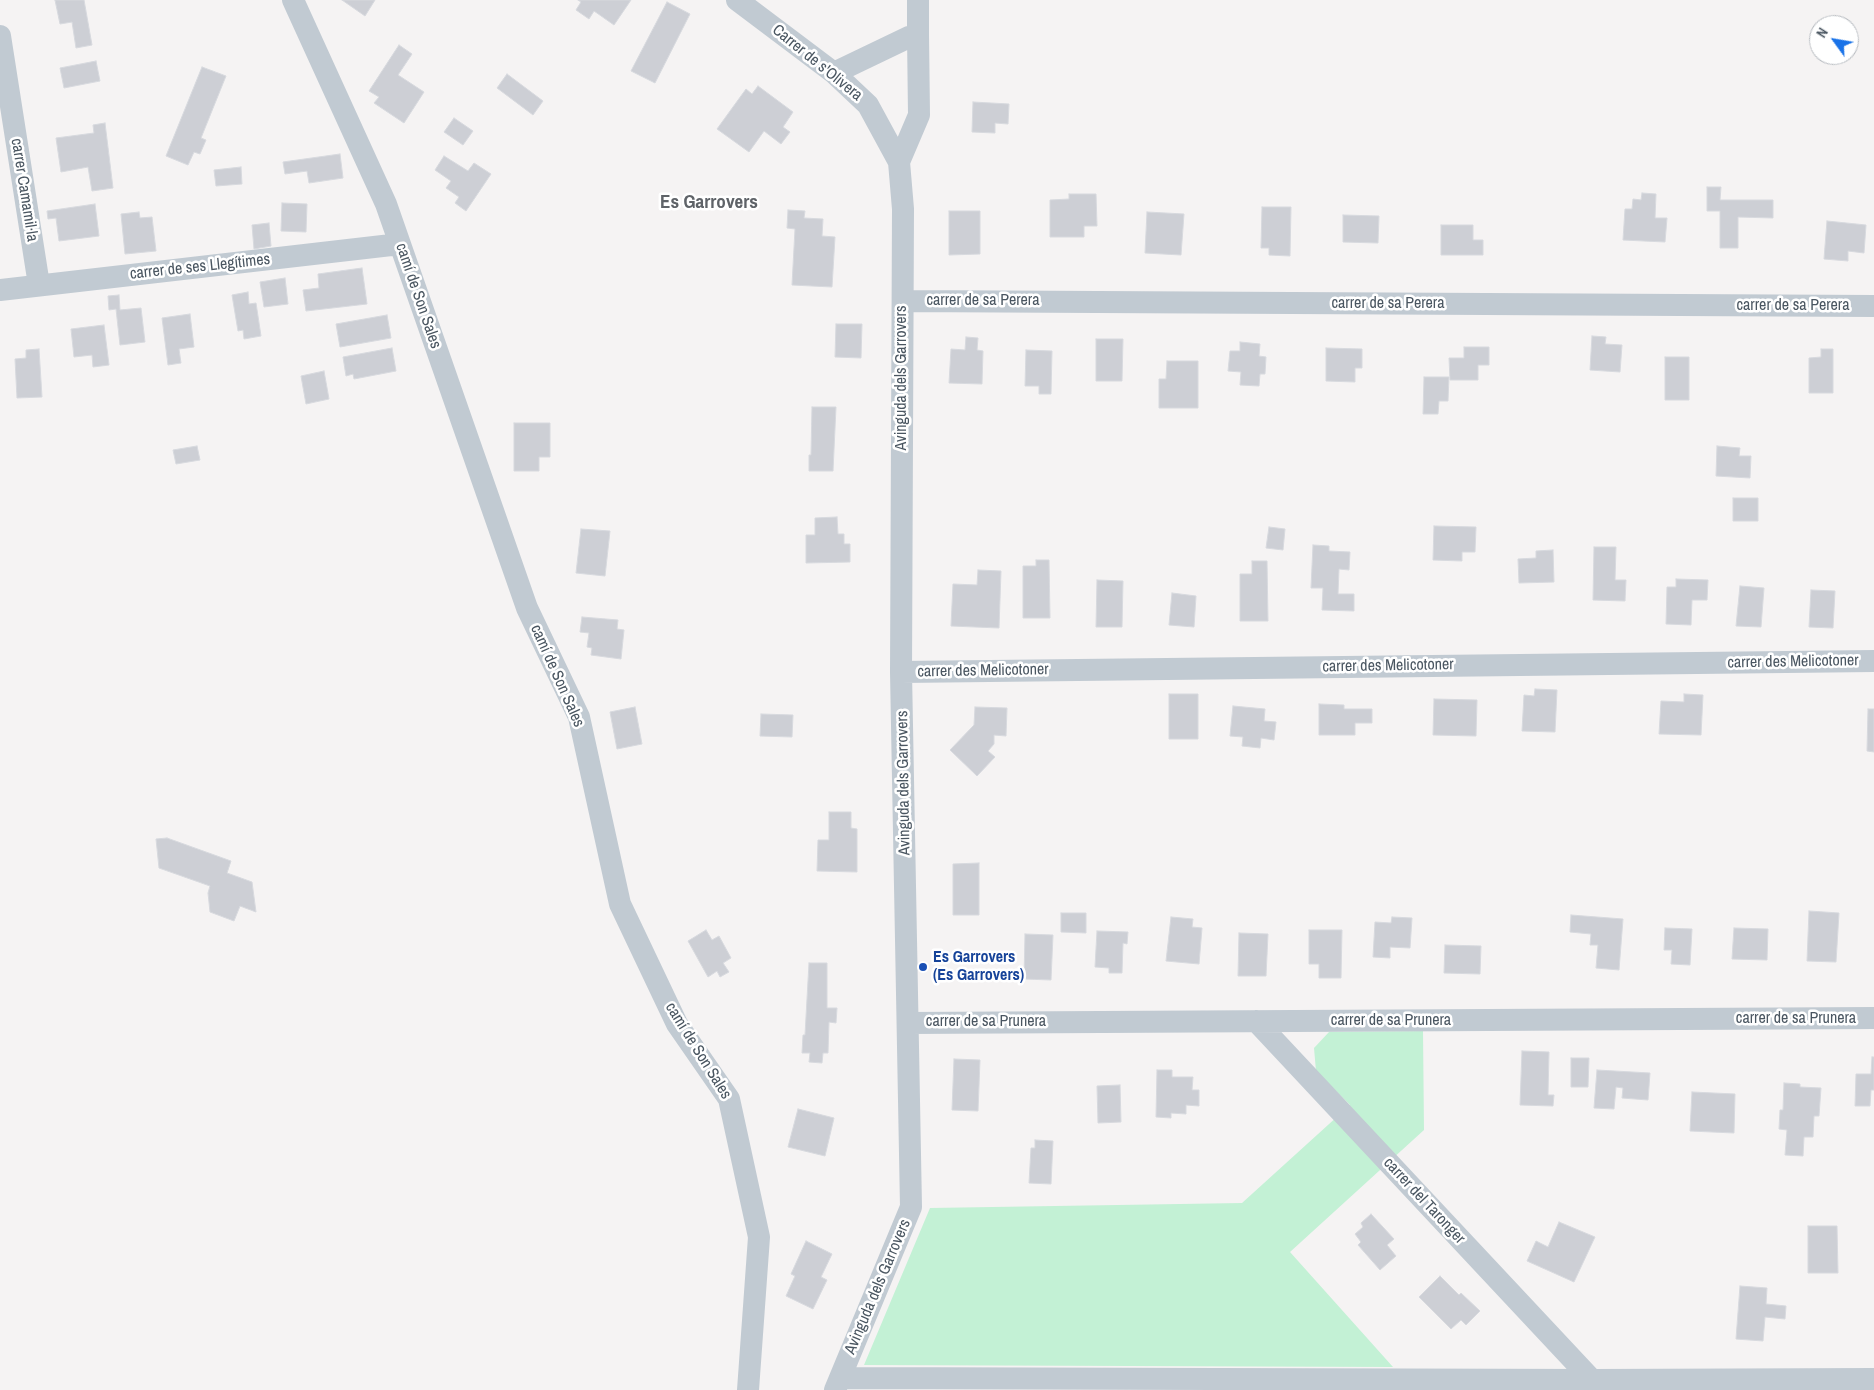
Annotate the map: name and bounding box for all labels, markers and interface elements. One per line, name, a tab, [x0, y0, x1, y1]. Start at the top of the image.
north arrow	[1809, 15, 1859, 65]
street label: Carrer de s'Olivera	[768, 21, 866, 105]
text: N	[1812, 24, 1832, 41]
street label: carrer Camamil·la	[6, 137, 42, 243]
district label: Es Garrovers	[660, 192, 758, 214]
street label: camí de Son Sales	[391, 241, 445, 351]
street label: carrer de ses Llegítimes	[129, 250, 271, 284]
street label: carrer de sa Perera	[926, 291, 1040, 311]
street label: carrer de sa Perera	[1331, 294, 1445, 314]
street label: carrer de sa Perera	[1736, 296, 1850, 316]
street label: Avinguda dels Garrovers	[892, 306, 912, 450]
street label: camí de Son Sales	[526, 622, 588, 730]
street label: carrer des Melicotoner	[1727, 651, 1859, 673]
street label: carrer des Melicotoner	[1322, 655, 1454, 677]
street label: carrer des Melicotoner	[917, 660, 1049, 682]
street label: Avinguda dels Garrovers	[893, 710, 915, 856]
place label: Es Garrovers (Es Garrovers)	[933, 948, 1024, 986]
marker: Es Garrovers (Es Garrovers)	[917, 961, 929, 973]
street label: camí de Son Sales	[661, 999, 735, 1103]
street label: carrer de sa Prunera	[1736, 1009, 1856, 1029]
street label: carrer de sa Prunera	[1331, 1011, 1451, 1031]
street label: carrer de sa Prunera	[926, 1012, 1046, 1032]
street label: carrer del Taronger	[1379, 1154, 1469, 1248]
street label: Avinguda dels Garrovers	[841, 1217, 915, 1357]

